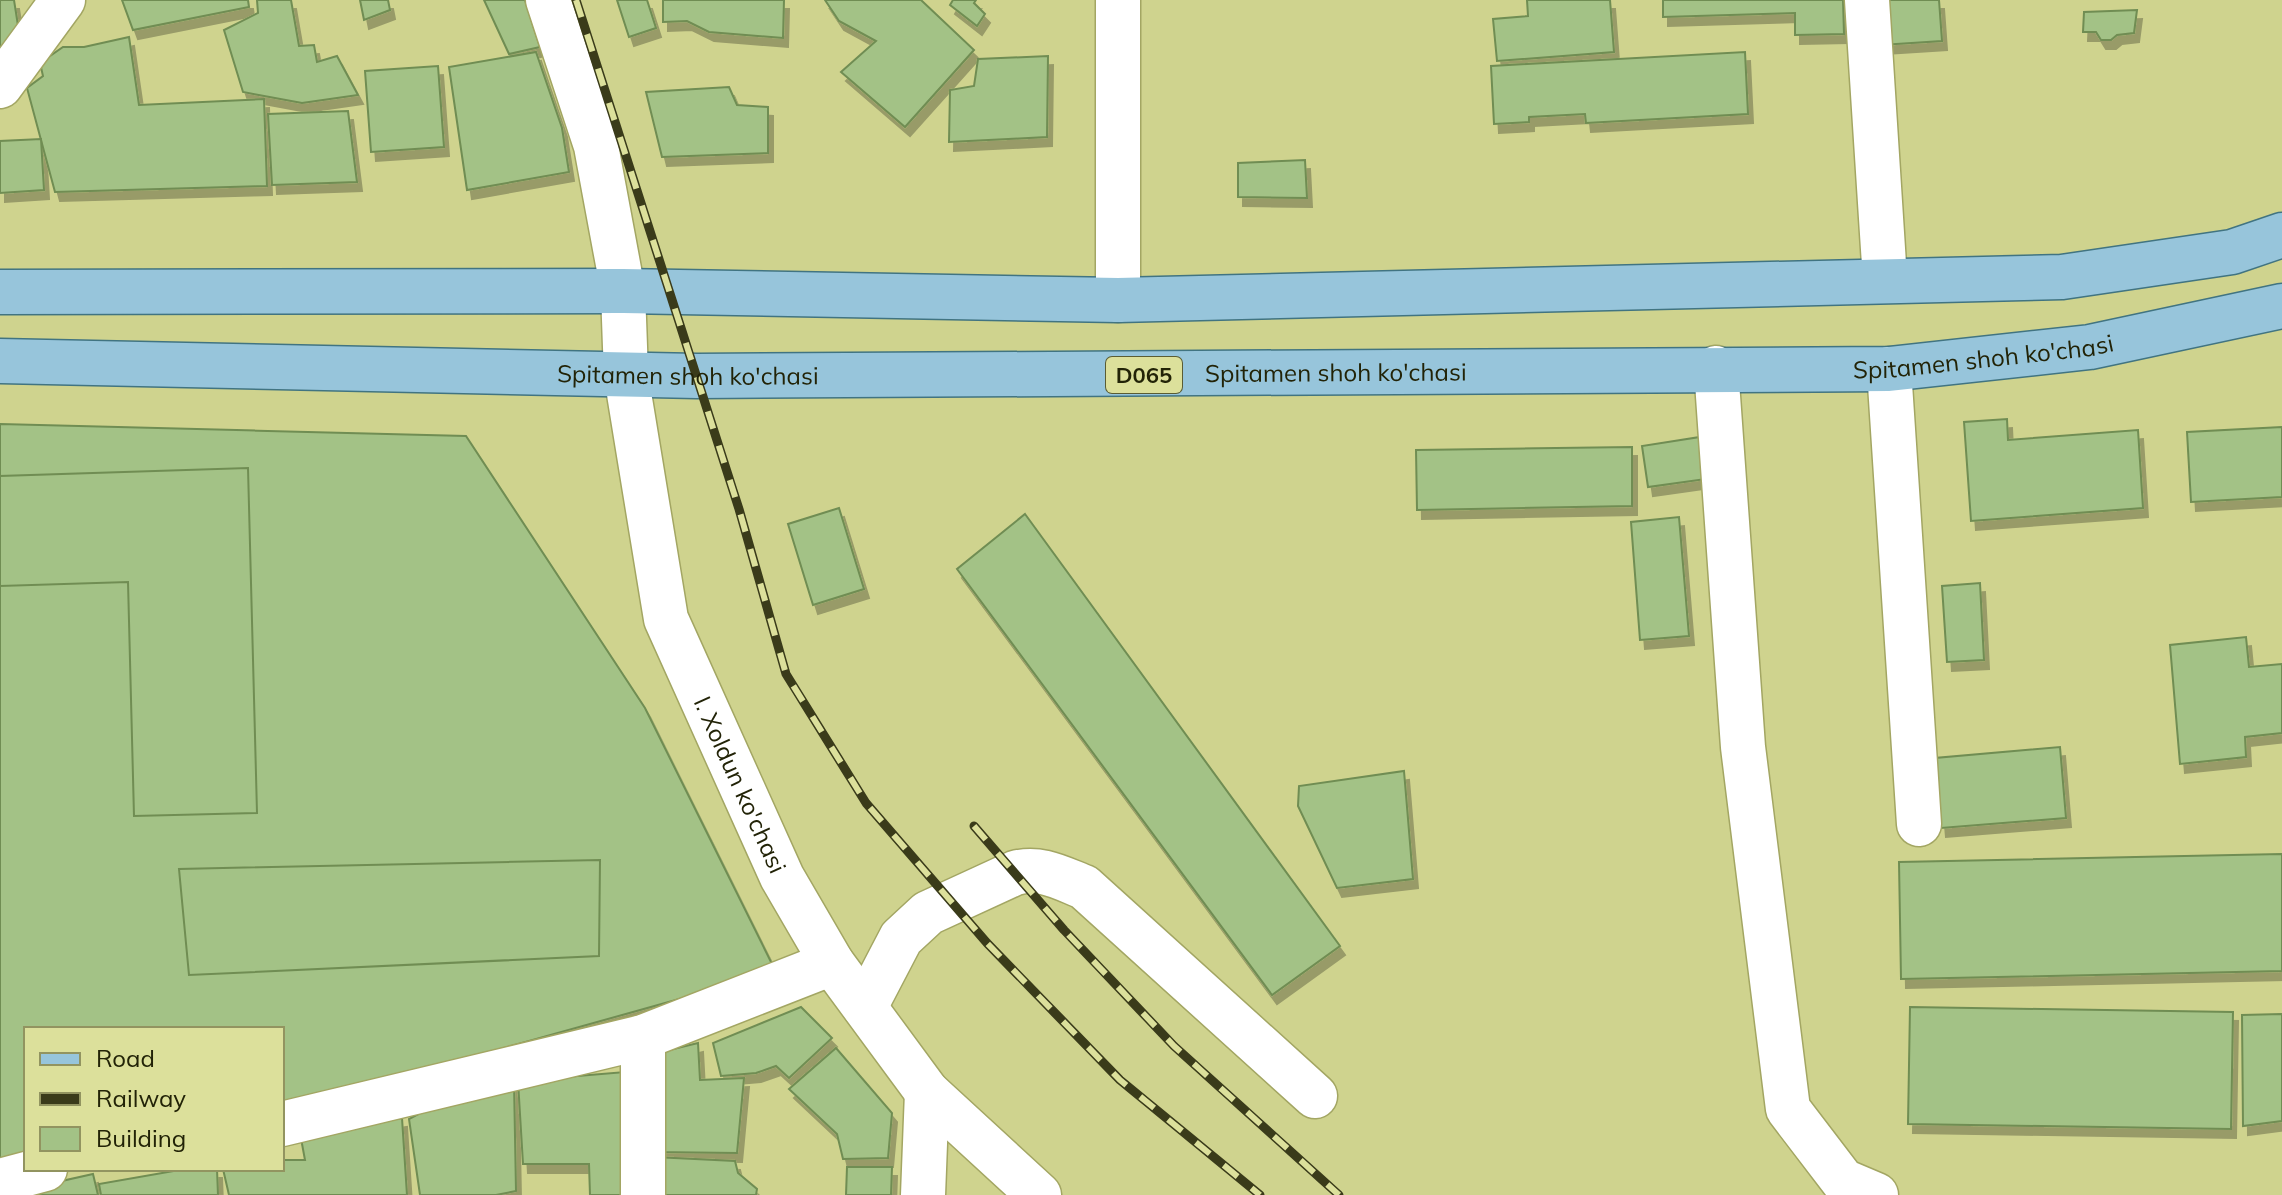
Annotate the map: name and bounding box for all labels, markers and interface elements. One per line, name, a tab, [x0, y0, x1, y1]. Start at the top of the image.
street label: Spitamen shoh ko'chasi	[1853, 327, 2116, 384]
street label: Spitamen shoh ko'chasi	[1205, 356, 1467, 388]
road number: D065	[1106, 357, 1182, 393]
street label: Spitamen shoh ko'chasi	[557, 358, 819, 391]
street label: I. Xoldun ko'chasi	[688, 691, 793, 878]
legend	[24, 1027, 284, 1171]
text: Road	[96, 1043, 155, 1073]
text: Railway	[96, 1083, 186, 1113]
text: Building	[96, 1123, 186, 1153]

